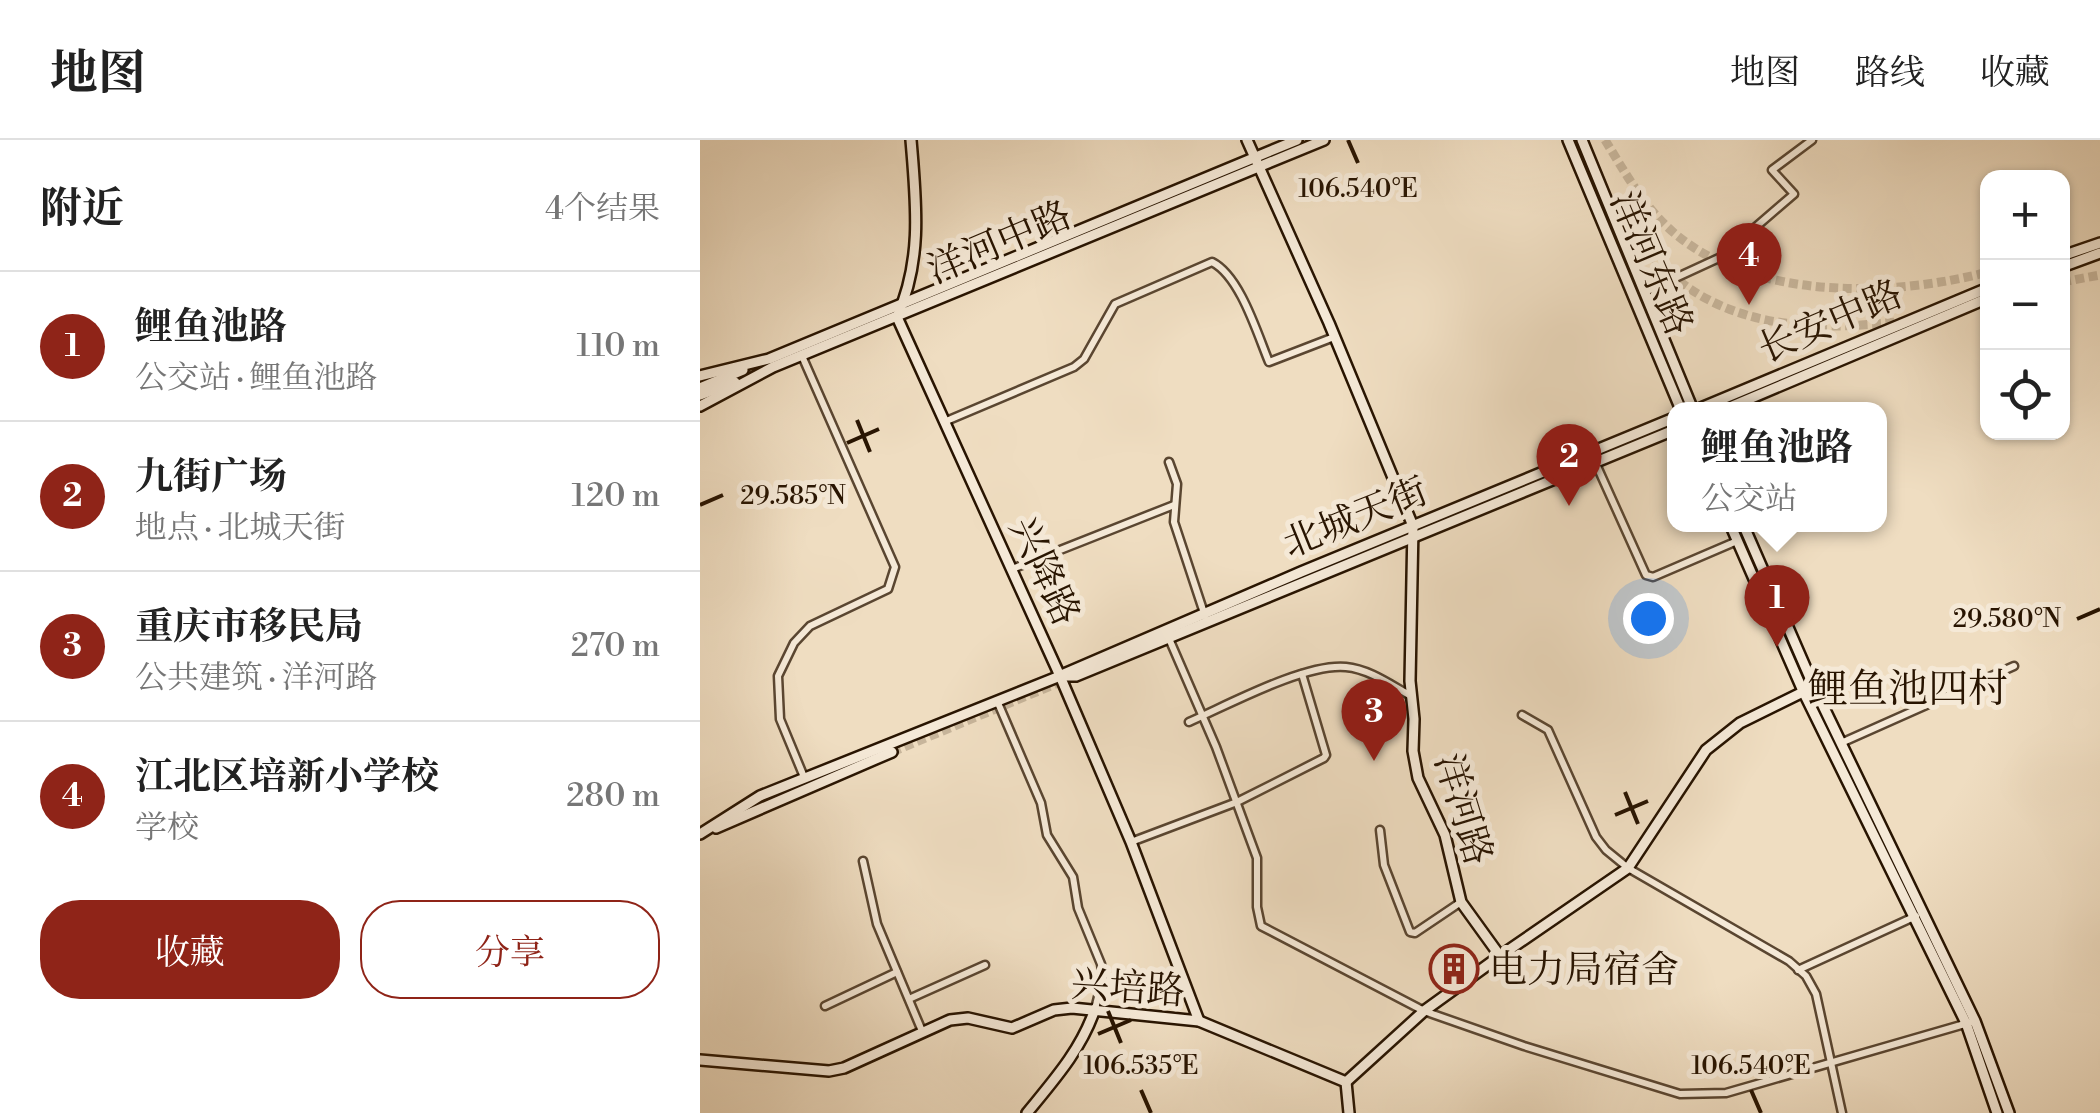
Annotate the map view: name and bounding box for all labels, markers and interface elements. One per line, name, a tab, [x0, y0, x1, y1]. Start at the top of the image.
text: 地图	[50, 45, 146, 105]
text: 地图	[1730, 52, 1800, 95]
text: 路线	[1855, 52, 1925, 95]
text: 收藏	[1980, 52, 2050, 95]
map controls	[1980, 170, 2070, 440]
button: +	[1980, 170, 2070, 260]
text: 106.540°E	[1298, 174, 1418, 205]
text: 附近	[40, 183, 124, 236]
street label: 洋河东路	[1599, 184, 1702, 343]
text: 4个结果	[545, 189, 660, 229]
street label: 洋河中路	[920, 192, 1079, 295]
pin: 4	[1716, 222, 1782, 305]
button: −	[1980, 260, 2070, 350]
street label: 长安中路	[1751, 271, 1910, 374]
text: 鲤鱼池路	[135, 304, 287, 351]
text: 1	[65, 326, 80, 366]
text: 110 m	[577, 326, 660, 366]
button: locate	[1980, 350, 2070, 440]
text: 公交站 · 鲤鱼池路	[135, 358, 378, 398]
popup	[1667, 402, 1887, 532]
pin: 2	[1536, 424, 1602, 506]
text: 鲤鱼池路	[1701, 425, 1853, 472]
text: 九街广场	[135, 454, 287, 501]
street label: 北城天街	[1276, 468, 1435, 569]
text: 2	[62, 476, 83, 516]
text: 120 m	[571, 476, 660, 516]
text: 公交站	[1701, 479, 1797, 519]
text: 29.585°N	[740, 481, 846, 512]
text: 地点 · 北城天街	[135, 508, 346, 548]
street label: 兴降路	[998, 510, 1089, 633]
pin: 1	[1744, 564, 1810, 647]
your location	[1623, 593, 1674, 644]
text: 重庆市移民局	[135, 604, 363, 651]
text: 29.580°N	[1953, 604, 2062, 635]
text: 3	[63, 626, 82, 666]
text: 270 m	[571, 626, 660, 666]
text: 公共建筑 · 洋河路	[135, 658, 378, 698]
district label: 鲤鱼池四村	[1808, 665, 2008, 715]
pin: 3	[1342, 678, 1406, 761]
street label: 洋河路	[1423, 748, 1502, 871]
text: 江北区培新小学校	[135, 754, 439, 801]
text: 4	[62, 776, 83, 816]
text: 280 m	[566, 776, 660, 816]
text: 学校	[135, 808, 199, 848]
button: 收藏	[40, 900, 340, 999]
button: 分享	[360, 900, 660, 999]
building icon: 电力局宿舍	[1428, 943, 1480, 995]
place label: 电力局宿舍	[1489, 947, 1679, 994]
street label: 兴培路	[1069, 961, 1186, 1016]
text: 106.535°E	[1083, 1051, 1199, 1082]
text: 106.540°E	[1691, 1051, 1811, 1082]

